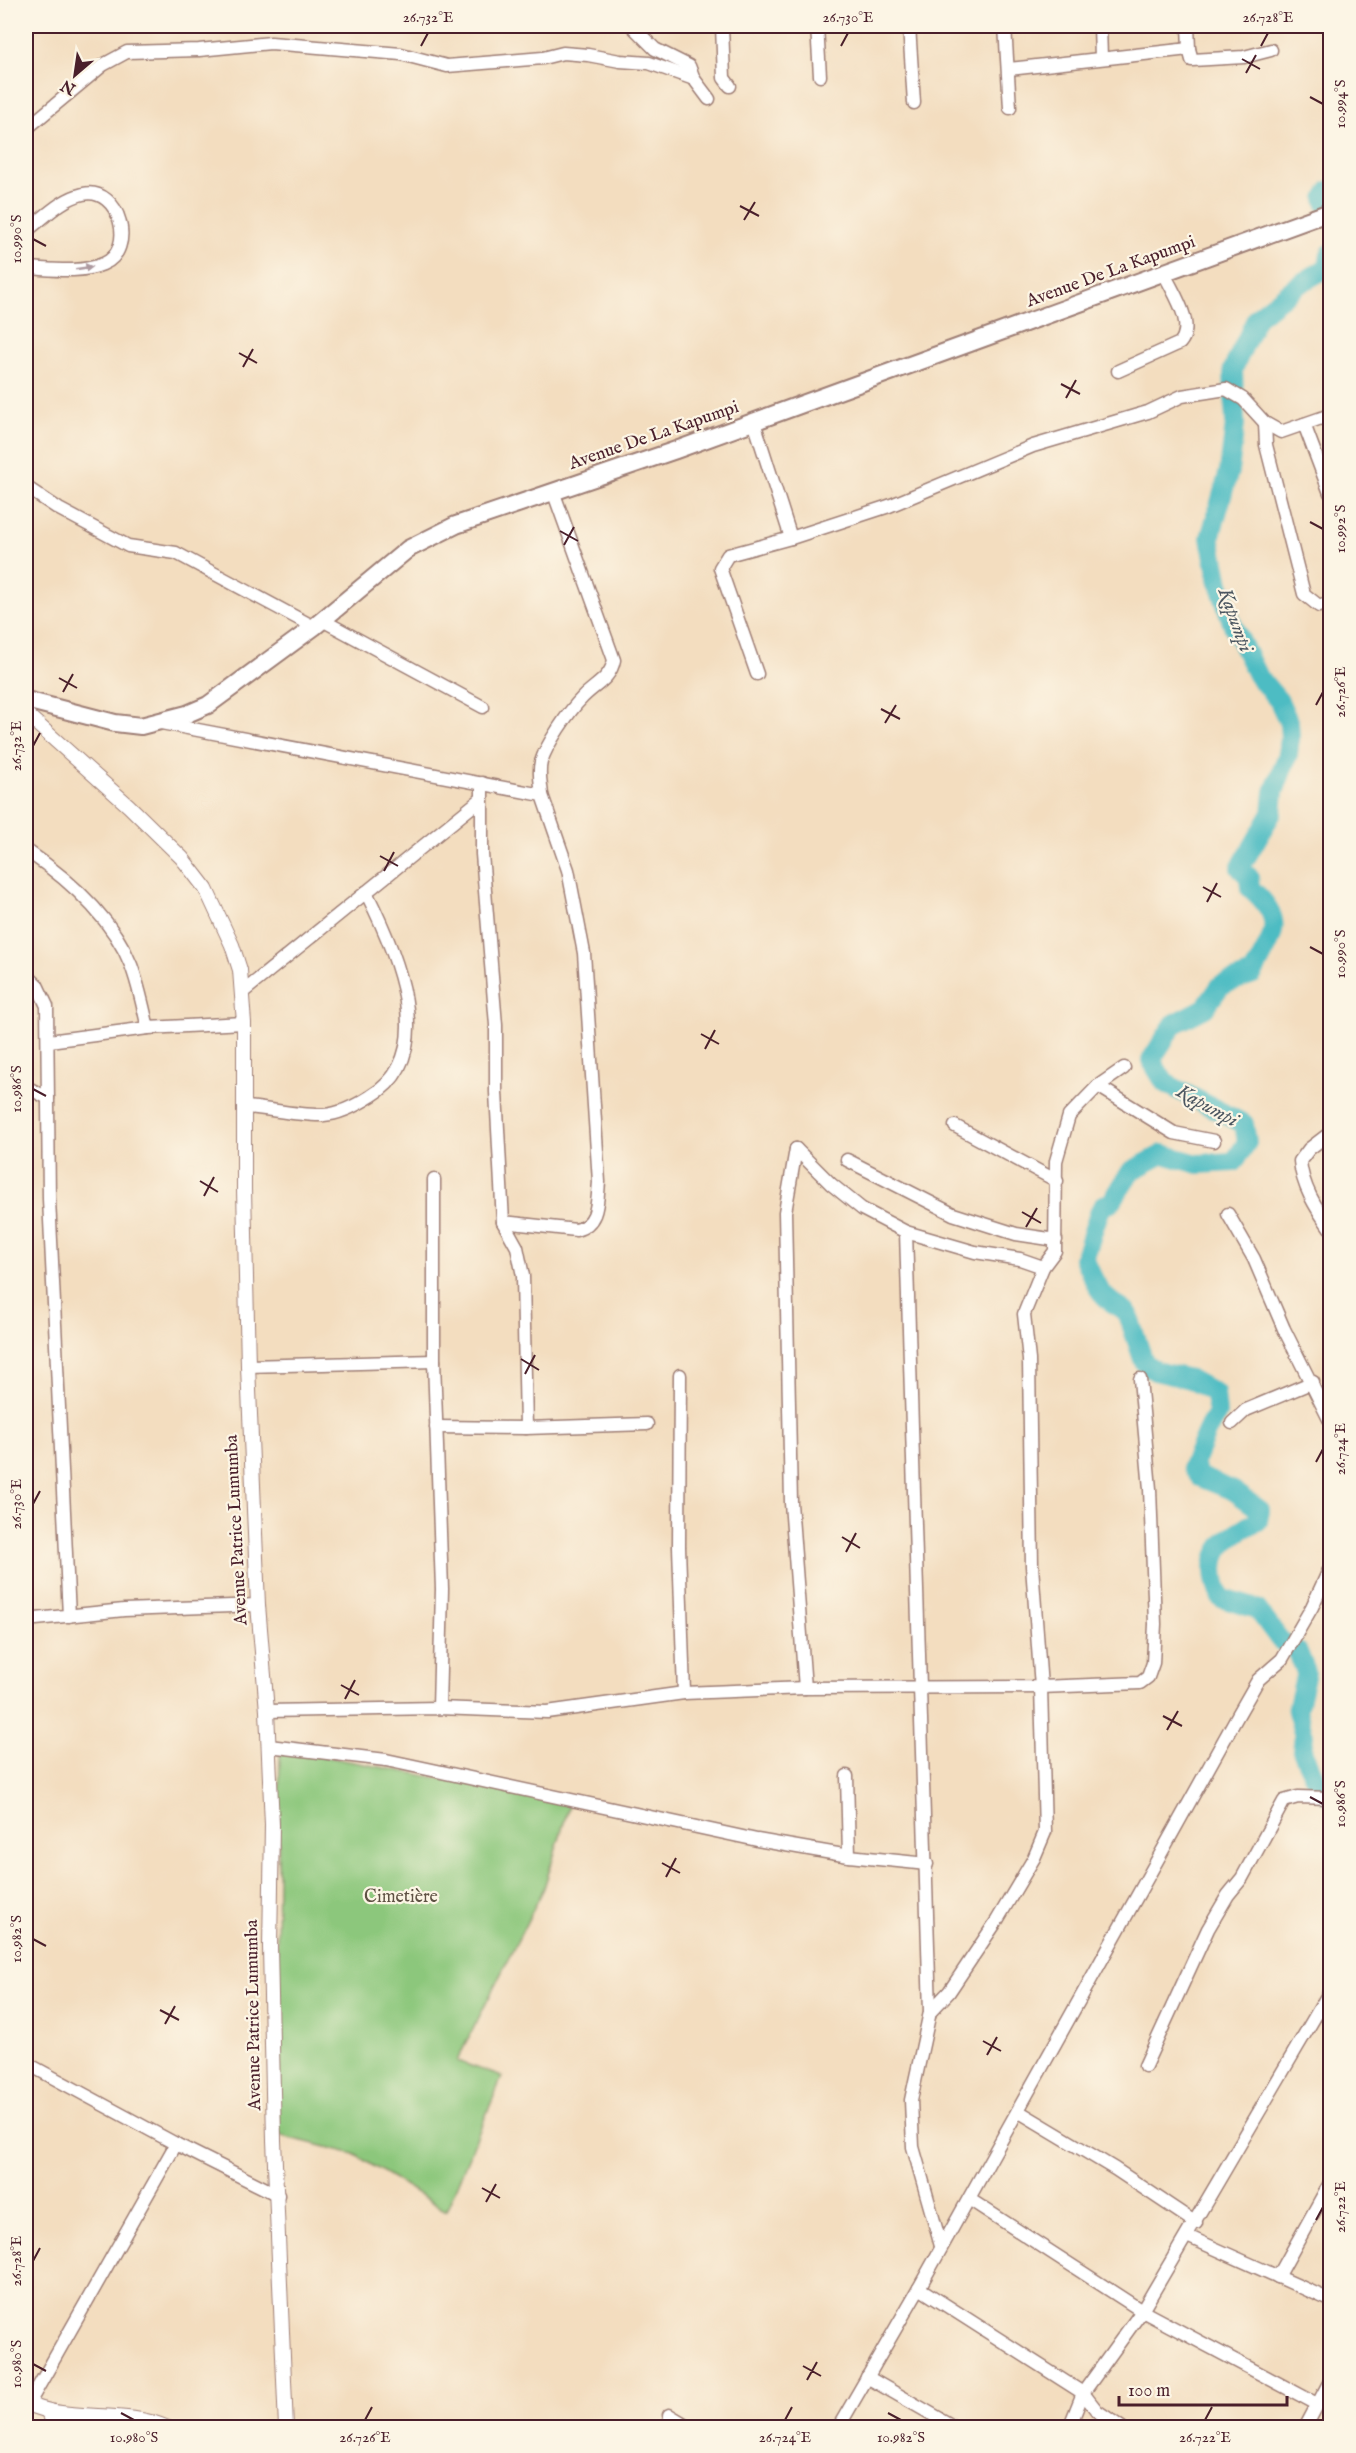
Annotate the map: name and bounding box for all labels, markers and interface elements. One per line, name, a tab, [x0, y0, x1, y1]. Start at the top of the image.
text: 26.732°E	[403, 8, 453, 27]
text: 26.730°E	[823, 8, 873, 27]
text: 26.728°E	[1243, 8, 1293, 27]
north arrow	[45, 45, 105, 105]
text: N	[58, 74, 80, 99]
text: 10.994°S	[1331, 80, 1350, 128]
text: 10.990°S	[7, 214, 26, 264]
street label: Avenue De La Kapumpi	[1022, 231, 1199, 314]
one-way arrow	[74, 264, 93, 273]
street label: Avenue De La Kapumpi	[565, 396, 742, 476]
text: 10.992°S	[1331, 505, 1350, 553]
water label: Kapumpi	[1212, 583, 1259, 657]
text: 26.726°E	[1331, 666, 1350, 718]
text: 26.732°E	[7, 721, 26, 771]
text: 10.990°S	[1331, 929, 1350, 979]
text: 10.986°S	[7, 1065, 26, 1113]
water label: Kapumpi	[1171, 1078, 1243, 1134]
text: 26.724°E	[1331, 1423, 1350, 1475]
street label: Avenue Patrice Lumumba	[221, 1434, 254, 1627]
text: 26.730°E	[7, 1479, 26, 1529]
text: 10.986°S	[1331, 1780, 1350, 1828]
park label: Cimetière	[364, 1886, 438, 1909]
text: 10.982°S	[7, 1915, 26, 1963]
street label: Avenue Patrice Lumumba	[241, 1919, 267, 2112]
text: 26.722°E	[1331, 2181, 1350, 2233]
text: 26.728°E	[7, 2236, 26, 2286]
text: 10.980°S	[7, 2340, 26, 2388]
scale bar	[1119, 2369, 1287, 2407]
text: 100 m	[1128, 2380, 1170, 2403]
text: 10.980°S	[110, 2428, 158, 2447]
text: 26.726°E	[339, 2428, 391, 2447]
text: 26.724°E	[759, 2428, 811, 2447]
text: 10.982°S	[877, 2428, 925, 2447]
text: 26.722°E	[1179, 2428, 1231, 2447]

